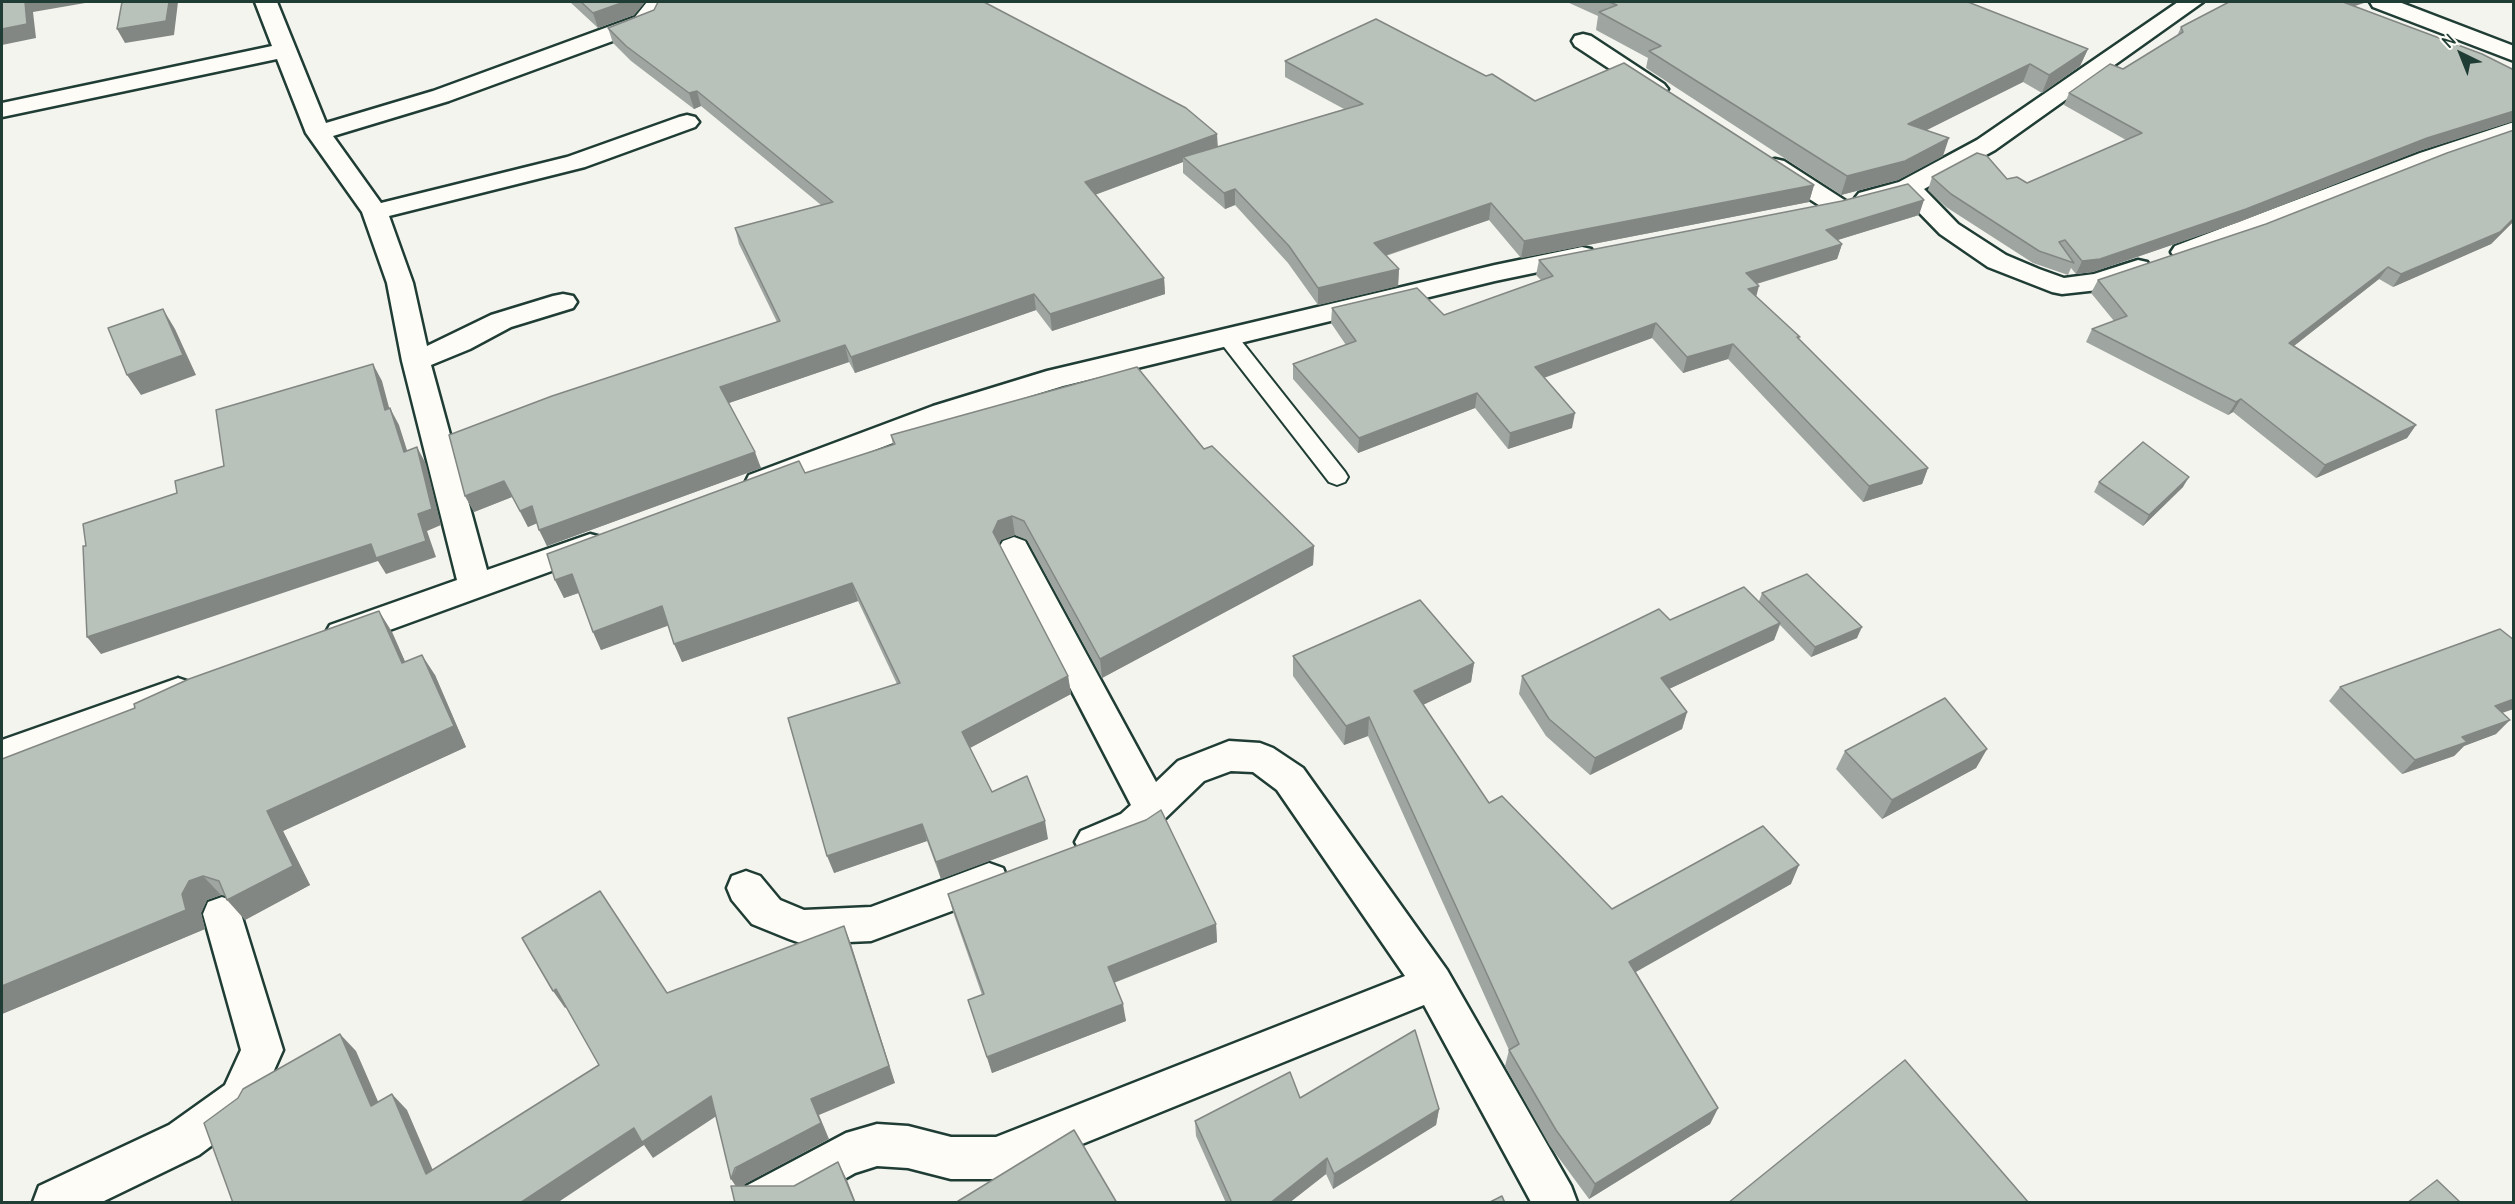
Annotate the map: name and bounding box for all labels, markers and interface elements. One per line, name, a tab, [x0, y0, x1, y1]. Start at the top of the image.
north arrow	[2431, 24, 2491, 84]
text: N	[2438, 30, 2460, 52]

